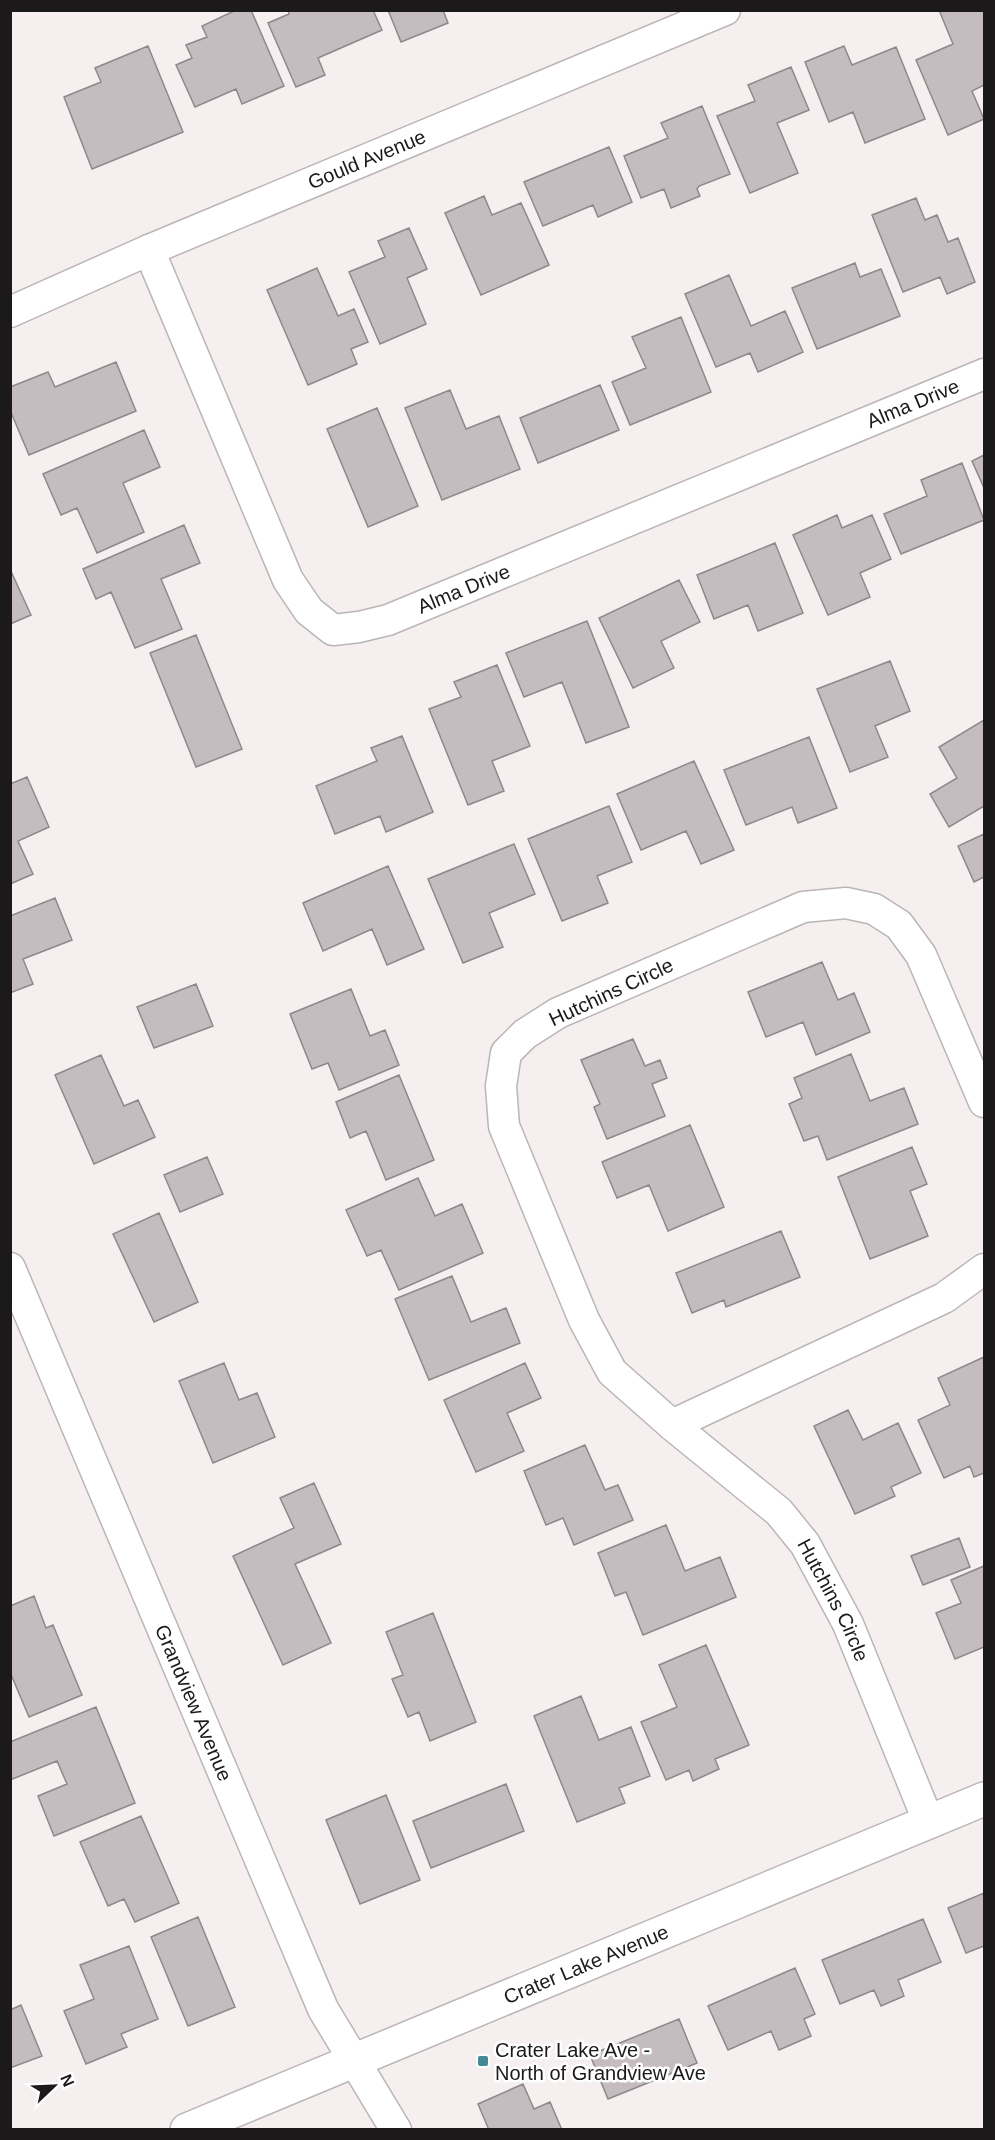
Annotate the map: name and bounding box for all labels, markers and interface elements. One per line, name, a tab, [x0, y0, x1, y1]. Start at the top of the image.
street label: Gould Avenue	[305, 125, 429, 194]
street label: Alma Drive	[863, 375, 962, 432]
street label: Alma Drive	[414, 560, 513, 618]
street label: Hutchins Circle	[545, 954, 677, 1030]
street label: Hutchins Circle	[793, 1535, 873, 1665]
street label: Grandview Avenue	[151, 1621, 236, 1784]
street label: Crater Lake Avenue	[500, 1920, 672, 2008]
place label: Crater Lake Ave - North of Grandview Ave	[495, 2039, 706, 2084]
marker: Crater Lake Ave - North of Grandview Ave	[476, 2054, 490, 2068]
north arrow	[24, 2056, 84, 2116]
text: N	[57, 2072, 77, 2089]

